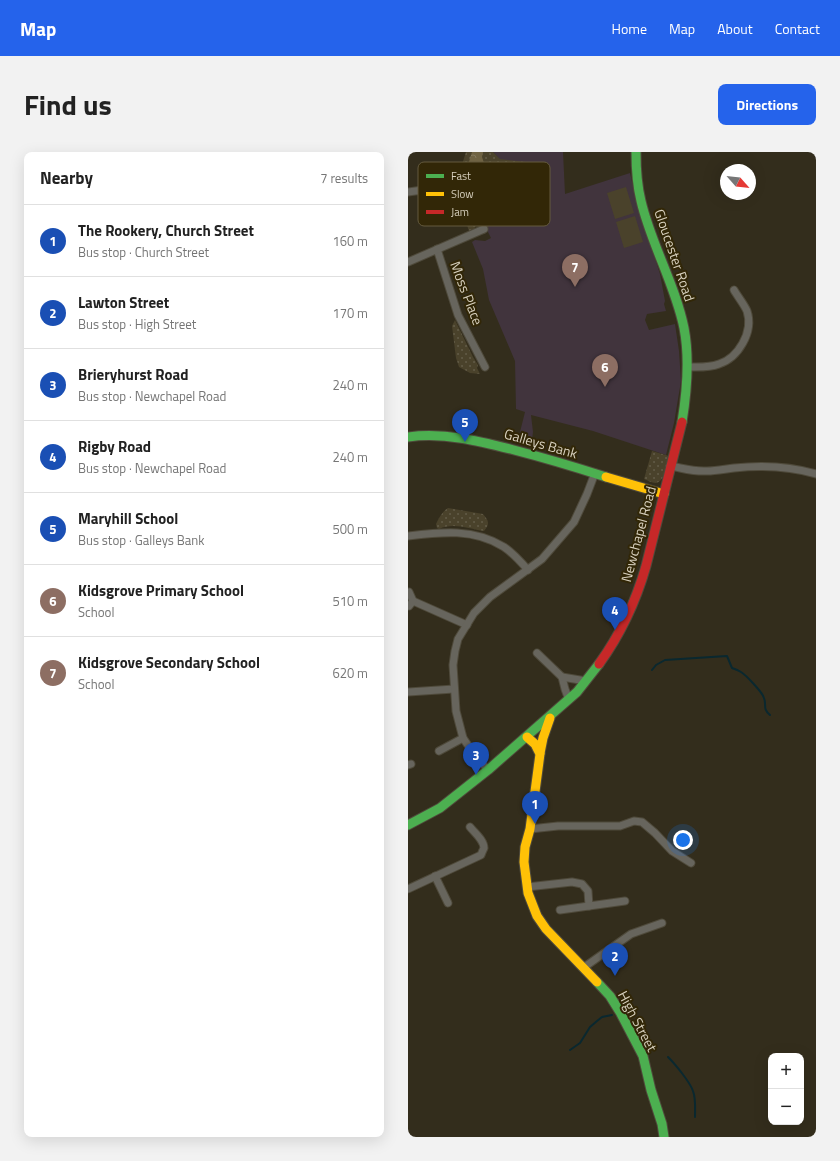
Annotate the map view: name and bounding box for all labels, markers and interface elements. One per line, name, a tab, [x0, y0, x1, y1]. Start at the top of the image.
text: Map	[20, 14, 56, 43]
text: Home	[612, 18, 647, 39]
text: Map	[669, 18, 695, 39]
text: About	[717, 18, 753, 39]
text: Contact	[775, 18, 820, 39]
text: Find us	[24, 83, 112, 126]
button: Directions	[718, 84, 816, 125]
legend	[418, 162, 550, 226]
north arrow	[720, 164, 756, 200]
text: Nearby	[40, 165, 93, 191]
text: 7 results	[320, 168, 368, 188]
text: Fast	[451, 168, 471, 184]
text: Slow	[451, 186, 474, 202]
text: Jam	[451, 204, 469, 220]
street label: Gloucester Road	[649, 206, 701, 304]
text: The Rookery, Church Street	[78, 219, 254, 242]
text: 1	[49, 231, 57, 251]
text: 160 m	[332, 231, 368, 251]
text: Bus stop · Church Street	[78, 242, 209, 262]
pin: 7	[562, 254, 588, 287]
street label: Moss Place	[445, 258, 489, 328]
text: Lawton Street	[78, 291, 169, 314]
text: 2	[49, 303, 57, 323]
text: 170 m	[332, 303, 368, 323]
text: Bus stop · High Street	[78, 314, 196, 334]
pin: 6	[592, 354, 618, 387]
text: Brieryhurst Road	[78, 363, 188, 386]
text: 3	[49, 375, 57, 395]
text: 240 m	[332, 375, 368, 395]
text: Bus stop · Newchapel Road	[78, 386, 226, 406]
pin: 5	[452, 409, 478, 442]
street label: Galleys Bank	[502, 423, 580, 464]
text: Rigby Road	[78, 435, 151, 458]
text: 4	[49, 447, 57, 467]
text: 240 m	[332, 447, 368, 467]
text: Bus stop · Newchapel Road	[78, 458, 226, 478]
street label: Newchapel Road	[615, 484, 661, 584]
text: Maryhill School	[78, 507, 178, 530]
text: 5	[49, 519, 57, 539]
text: 500 m	[332, 519, 368, 539]
text: Bus stop · Galleys Bank	[78, 530, 204, 550]
text: Kidsgrove Primary School	[78, 579, 244, 602]
text: 6	[49, 591, 57, 611]
text: 510 m	[332, 591, 368, 611]
pin: 4	[602, 597, 628, 630]
text: School	[78, 602, 114, 622]
text: Kidsgrove Secondary School	[78, 651, 260, 674]
text: 7	[49, 663, 57, 683]
text: 620 m	[332, 663, 368, 683]
text: School	[78, 674, 114, 694]
pin: 3	[463, 742, 489, 775]
pin: 1	[522, 791, 548, 824]
your location	[673, 830, 693, 850]
pin: 2	[602, 943, 628, 976]
street label: High Street	[613, 987, 663, 1055]
map controls	[768, 1053, 804, 1125]
button: +	[768, 1053, 804, 1089]
button: −	[768, 1089, 804, 1125]

